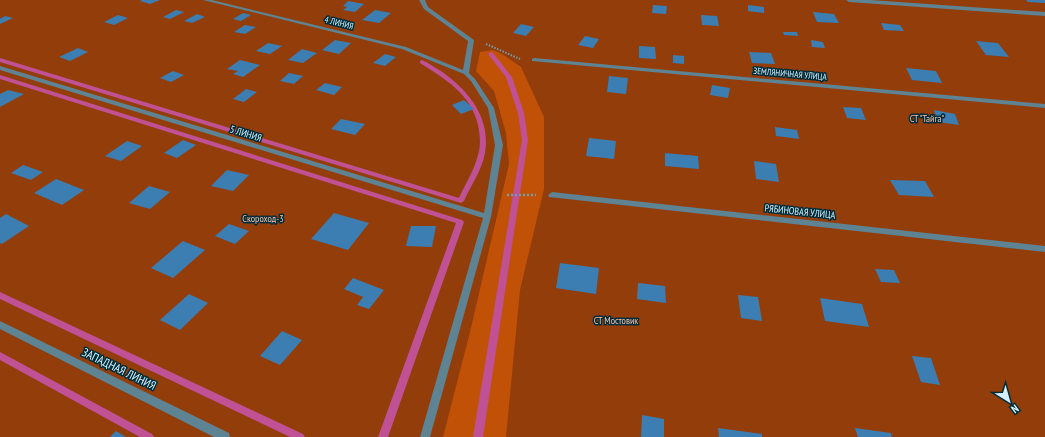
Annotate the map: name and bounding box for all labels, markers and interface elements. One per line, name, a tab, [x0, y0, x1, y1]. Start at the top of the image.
street label: 4 ЛИНИЯ	[324, 14, 355, 31]
street label: ЗЕМЛЯНИЧНАЯ УЛИЦА	[753, 65, 828, 82]
park label: СТ "Тайга"	[910, 112, 944, 125]
street label: 5 ЛИНИЯ	[228, 123, 263, 144]
street label: РЯБИНОВАЯ УЛИЦА	[764, 201, 836, 222]
park label: Скороход-3	[242, 212, 284, 225]
park label: СТ Мостовик	[594, 314, 638, 327]
street label: ЗАПАДНАЯ ЛИНИЯ	[80, 344, 159, 393]
north arrow	[989, 381, 1029, 421]
text: N	[1008, 402, 1022, 416]

